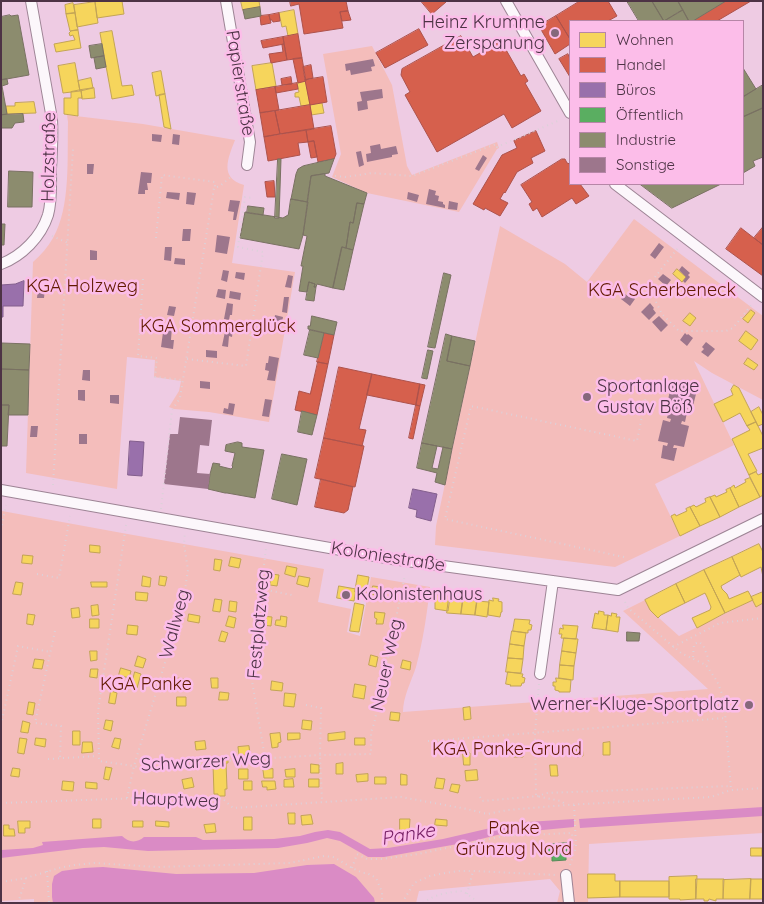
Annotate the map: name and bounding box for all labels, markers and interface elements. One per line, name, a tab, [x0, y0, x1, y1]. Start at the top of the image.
place label: Heinz Krumme Zerspanung	[422, 12, 545, 54]
legend	[569, 20, 744, 185]
marker: Heinz Krumme Zerspanung	[549, 27, 561, 39]
street label: Papierstraße	[221, 29, 259, 137]
text: Wohnen	[616, 30, 674, 49]
text: Handel	[616, 55, 666, 74]
text: Büros	[616, 80, 656, 99]
text: Öffentlich	[616, 105, 683, 124]
street label: Holzstraße	[37, 112, 61, 202]
text: Industrie	[616, 130, 676, 149]
text: Sonstige	[616, 155, 675, 174]
park label: KGA Holzweg	[26, 276, 138, 298]
park label: KGA Scherbeneck	[588, 280, 736, 302]
park label: KGA Sommerglück	[140, 316, 296, 338]
place label: Sportanlage Gustav Böß	[597, 376, 699, 418]
marker: Sportanlage Gustav Böß	[581, 391, 593, 403]
street label: Koloniestraße	[329, 537, 447, 577]
street label: Festplatzweg	[243, 568, 275, 680]
place label: Kolonistenhaus	[356, 584, 482, 606]
street label: Wallweg	[155, 587, 195, 661]
marker: Kolonistenhaus	[340, 589, 352, 601]
street label: Neuer Weg	[367, 617, 407, 713]
park label: KGA Panke	[100, 674, 192, 696]
place label: Werner-Kluge-Sportplatz	[530, 694, 739, 716]
marker: Werner-Kluge-Sportplatz	[743, 699, 755, 711]
park label: KGA Panke-Grund	[432, 739, 582, 761]
street label: Schwarzer Weg	[141, 748, 271, 776]
street label: Hauptweg	[132, 788, 220, 812]
park label: Panke Grünzug Nord	[456, 818, 572, 861]
water label: Panke	[379, 819, 437, 851]

